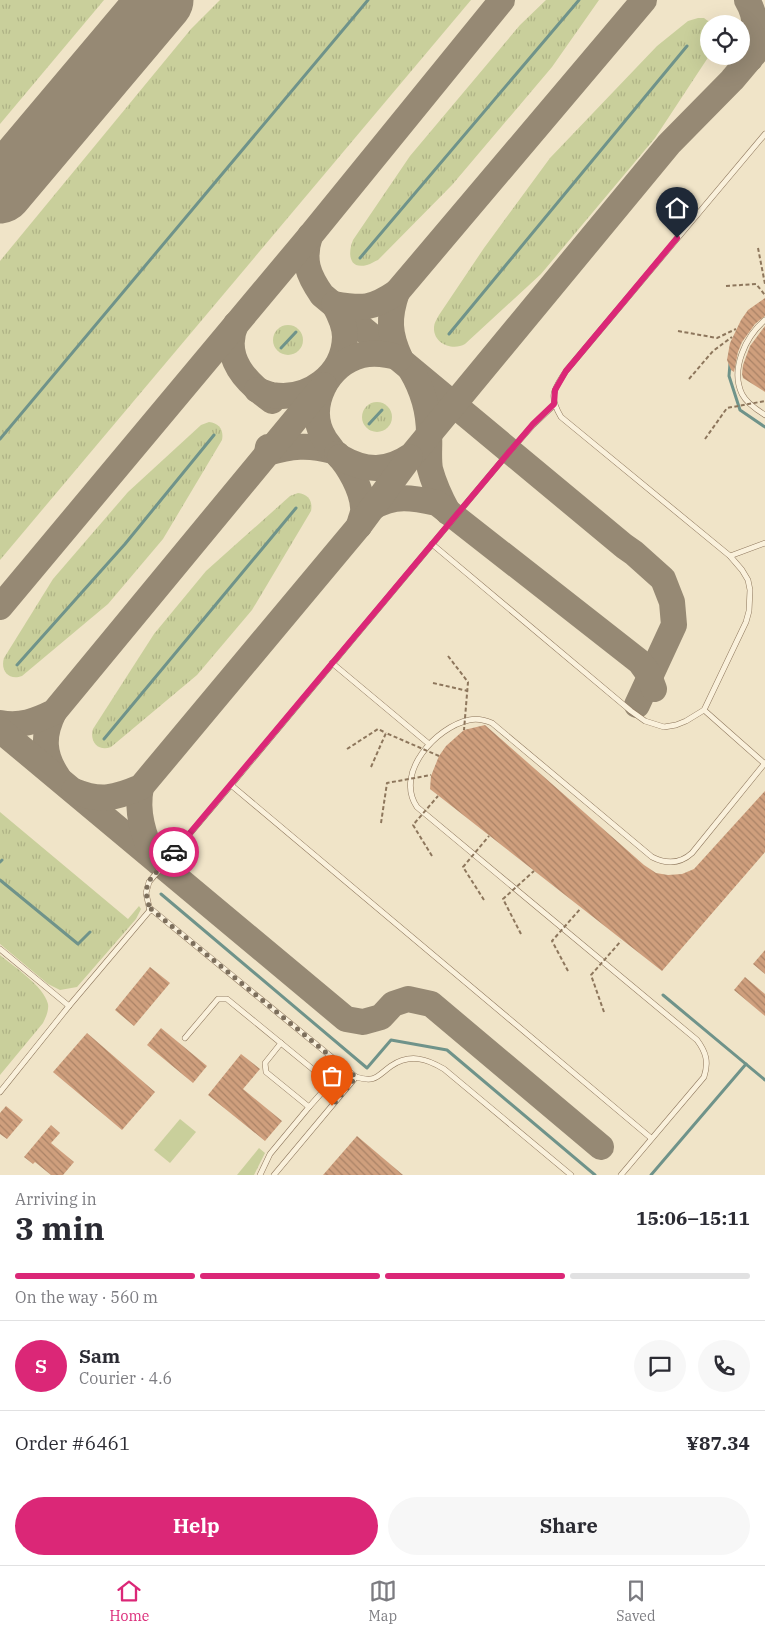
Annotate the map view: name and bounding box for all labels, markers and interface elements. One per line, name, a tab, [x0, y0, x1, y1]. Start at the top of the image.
map controls	[700, 15, 750, 65]
button: locate	[700, 15, 750, 65]
pin	[656, 187, 698, 238]
icon: home	[663, 194, 691, 222]
courier	[149, 827, 199, 877]
icon: car	[160, 838, 188, 866]
pin	[311, 1055, 353, 1106]
icon: bag	[318, 1062, 346, 1090]
text: Arriving in	[15, 1189, 97, 1209]
text: 15:06–15:11	[636, 1206, 750, 1230]
text: 3 min	[15, 1207, 105, 1249]
text: On the way · 560 m	[15, 1287, 158, 1307]
button: chat	[634, 1340, 686, 1392]
button: phone	[698, 1340, 750, 1392]
text: Sam	[79, 1344, 120, 1368]
text: S	[35, 1354, 47, 1378]
text: Courier · 4.6	[79, 1368, 172, 1388]
text: Order #6461	[15, 1431, 130, 1455]
text: ¥87.34	[686, 1431, 750, 1455]
button: Help	[15, 1497, 378, 1555]
button: Share	[388, 1497, 750, 1555]
tab: Home	[110, 1577, 149, 1625]
tab: Map	[369, 1577, 397, 1625]
tab: Saved	[616, 1577, 655, 1625]

